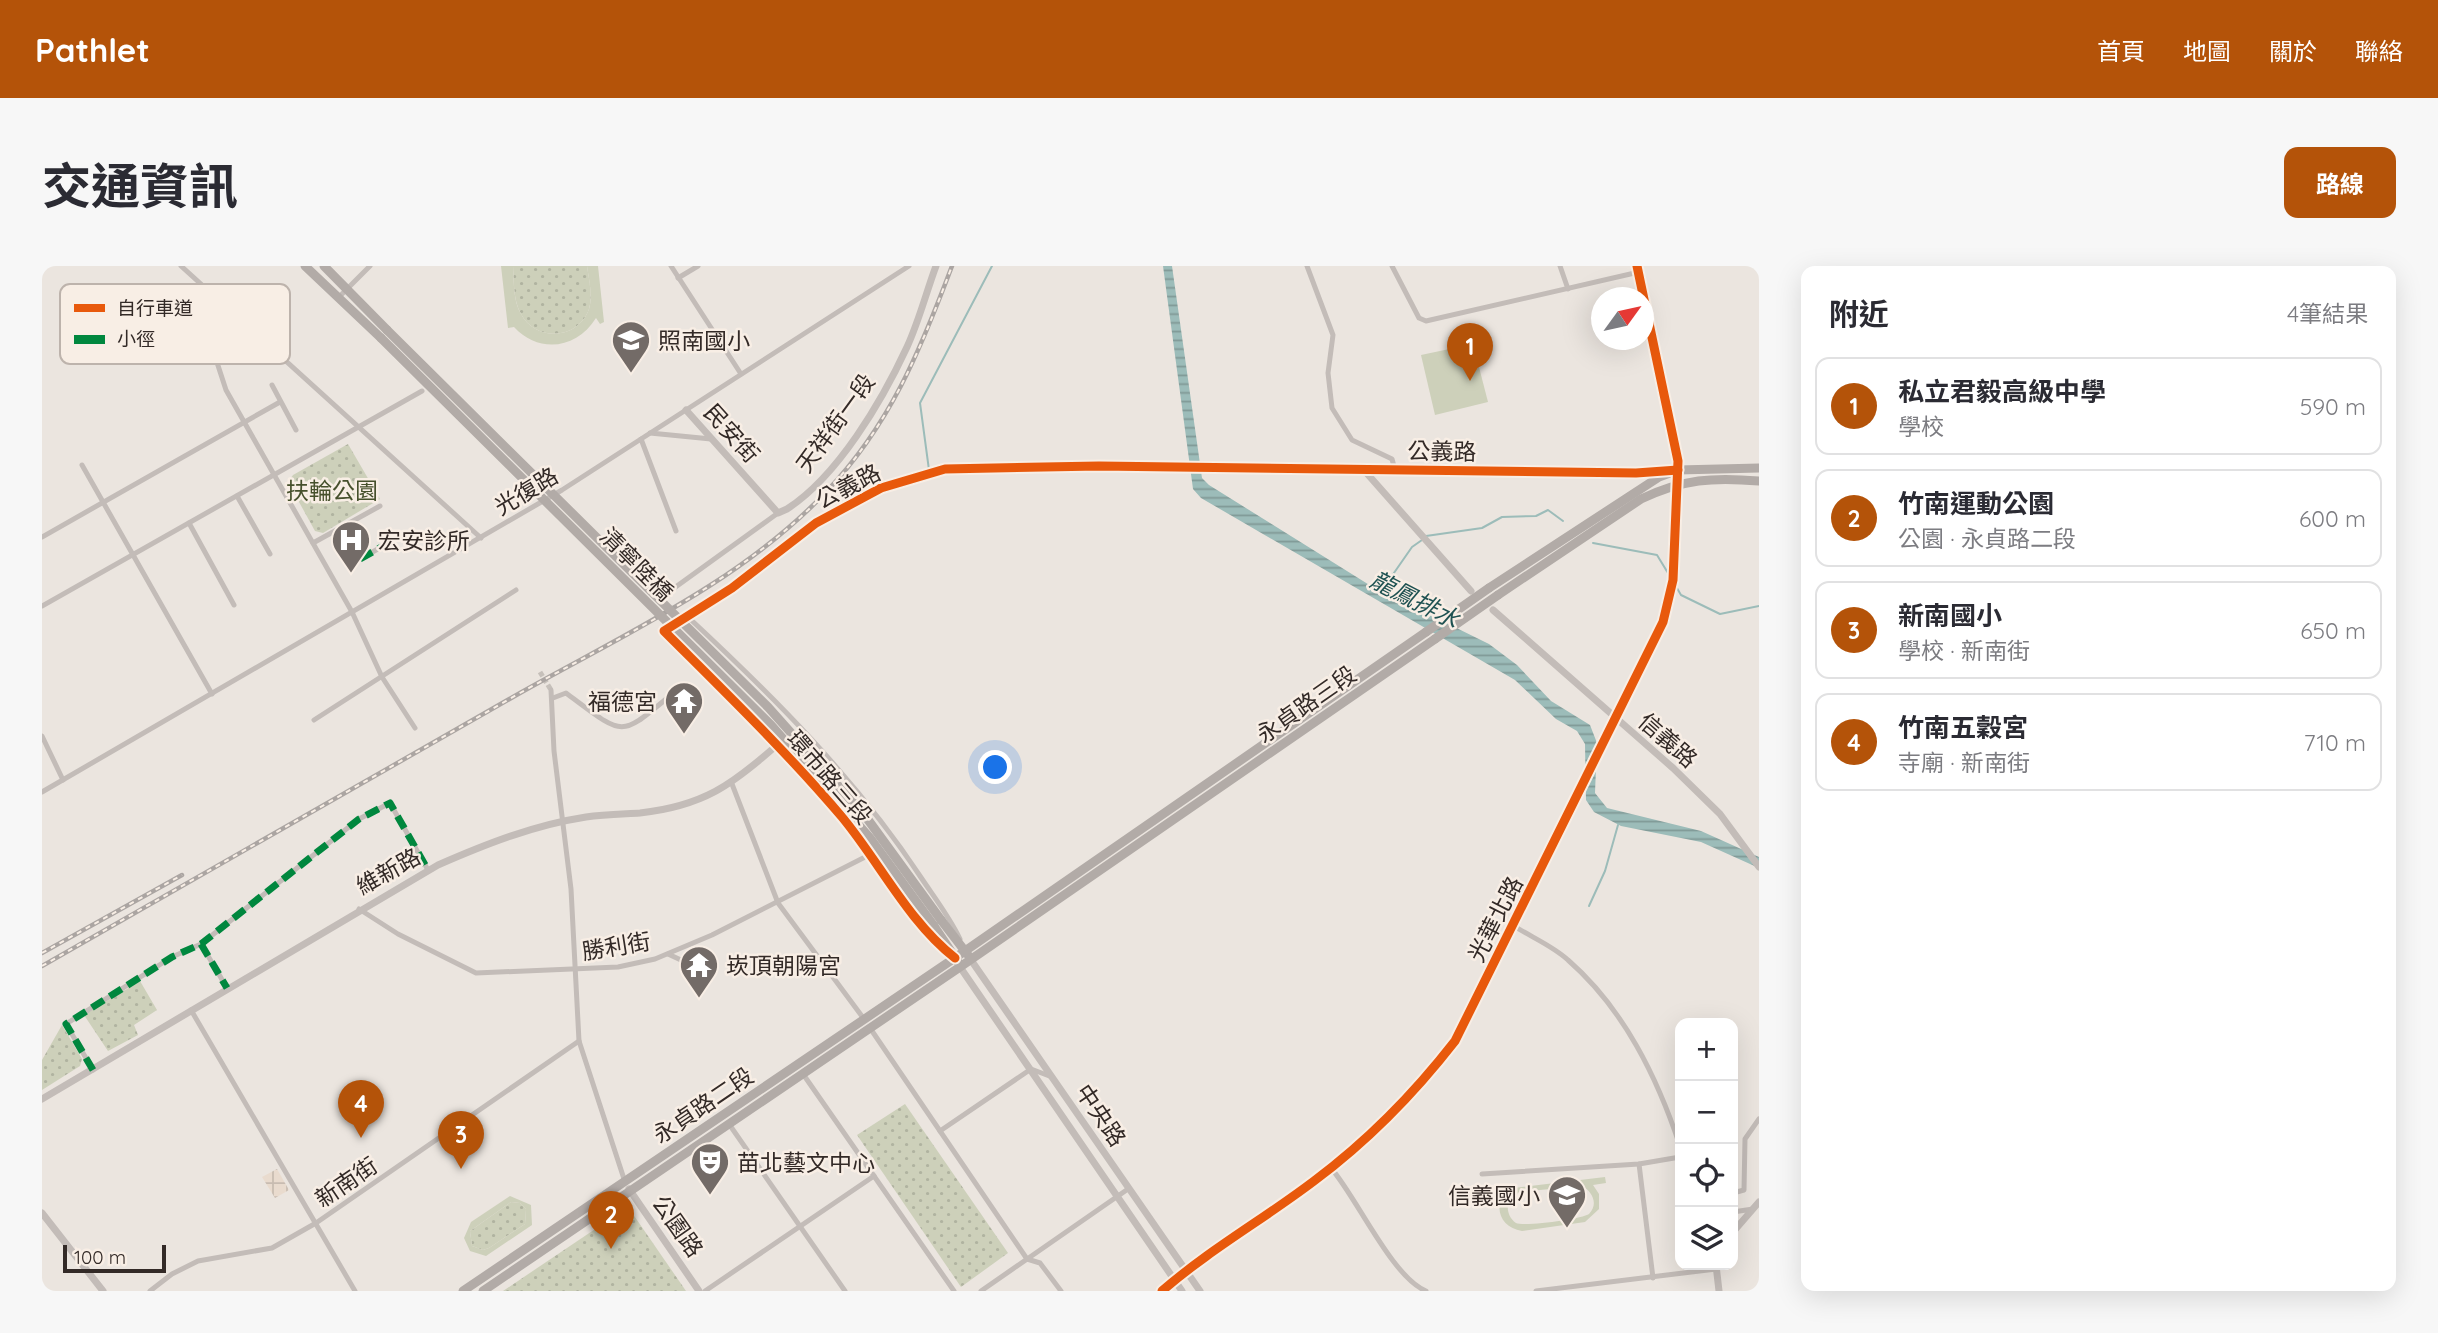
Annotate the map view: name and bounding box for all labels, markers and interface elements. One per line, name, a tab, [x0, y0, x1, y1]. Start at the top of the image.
text: Pathlet	[35, 29, 150, 70]
text: 首頁	[2097, 36, 2145, 66]
text: 地圖	[2183, 36, 2231, 66]
text: 關於	[2269, 36, 2317, 66]
text: 聯絡	[2355, 36, 2403, 66]
button: 路線	[2284, 147, 2396, 218]
text: 交通資訊	[42, 155, 238, 216]
legend	[60, 284, 290, 364]
north arrow	[1591, 287, 1654, 350]
text: 附近	[1829, 295, 1889, 333]
text: 自行車道	[117, 296, 193, 320]
text: 4筆結果	[2287, 299, 2368, 328]
school or university icon: 照南國小	[610, 319, 652, 374]
pin: 1	[1447, 323, 1493, 381]
place label: 照南國小	[658, 326, 750, 355]
text: 小徑	[117, 327, 155, 351]
street label: 天祥街一段	[789, 368, 881, 478]
text: 私立君毅高級中學	[1898, 375, 2106, 408]
text: 1	[1850, 392, 1858, 421]
text: 590 m	[2300, 392, 2366, 421]
street label: 民安街	[698, 398, 766, 468]
text: 學校	[1898, 412, 1944, 441]
street label: 公義路	[1407, 436, 1477, 466]
street label: 公義路	[811, 457, 885, 515]
street label: 光復路	[489, 461, 563, 521]
park label: 扶輪公園	[286, 476, 378, 505]
text: 竹南運動公園	[1898, 487, 2054, 520]
text: 2	[1847, 504, 1861, 533]
text: 600 m	[2299, 504, 2366, 533]
hospital icon: 宏安診所	[330, 519, 372, 574]
street label: 清寧陸橋	[594, 521, 680, 607]
text: 公園 · 永貞路二段	[1898, 524, 2076, 553]
place label: 宏安診所	[378, 526, 470, 555]
water label: 龍鳳排水	[1365, 564, 1465, 635]
text: 新南國小	[1898, 599, 2002, 632]
text: 3	[1848, 616, 1860, 645]
text: 650 m	[2300, 616, 2366, 645]
text: 學校 · 新南街	[1898, 636, 2030, 665]
street label: 永貞路三段	[1251, 659, 1361, 749]
temple icon: 福德宮	[663, 680, 705, 735]
place label: 福德宮	[588, 687, 657, 716]
street label: 信義路	[1632, 706, 1704, 774]
text: 竹南五穀宮	[1898, 711, 2028, 744]
street label: 環市路三段	[781, 724, 879, 830]
text: 4	[1847, 728, 1861, 757]
text: 710 m	[2304, 728, 2366, 757]
text: 寺廟 · 新南街	[1898, 748, 2030, 777]
your location	[978, 750, 1012, 784]
street label: 維新路	[351, 842, 425, 900]
street label: 光華北路	[1461, 871, 1529, 967]
street label: 勝利街	[580, 926, 652, 966]
temple icon: 崁頂朝陽宮	[678, 944, 720, 999]
place label: 崁頂朝陽宮	[726, 951, 841, 980]
map controls	[1675, 1018, 1738, 1270]
button: +	[1675, 1018, 1738, 1081]
street label: 永貞路二段	[647, 1061, 759, 1149]
street label: 中央路	[1070, 1078, 1132, 1152]
pin: 4	[338, 1080, 384, 1138]
button: −	[1675, 1081, 1738, 1144]
pin: 3	[438, 1111, 484, 1169]
theatre icon: 苗北藝文中心	[689, 1141, 731, 1196]
button: locate	[1675, 1144, 1738, 1207]
place label: 苗北藝文中心	[737, 1148, 875, 1177]
street label: 新南街	[309, 1151, 383, 1213]
school or university icon: 信義國小	[1546, 1174, 1588, 1229]
place label: 信義國小	[1448, 1181, 1540, 1210]
street label: 公園路	[646, 1189, 710, 1263]
pin: 2	[588, 1191, 634, 1249]
button: layers	[1675, 1207, 1738, 1270]
scale bar	[63, 1242, 166, 1274]
text: 100 m	[74, 1245, 126, 1269]

